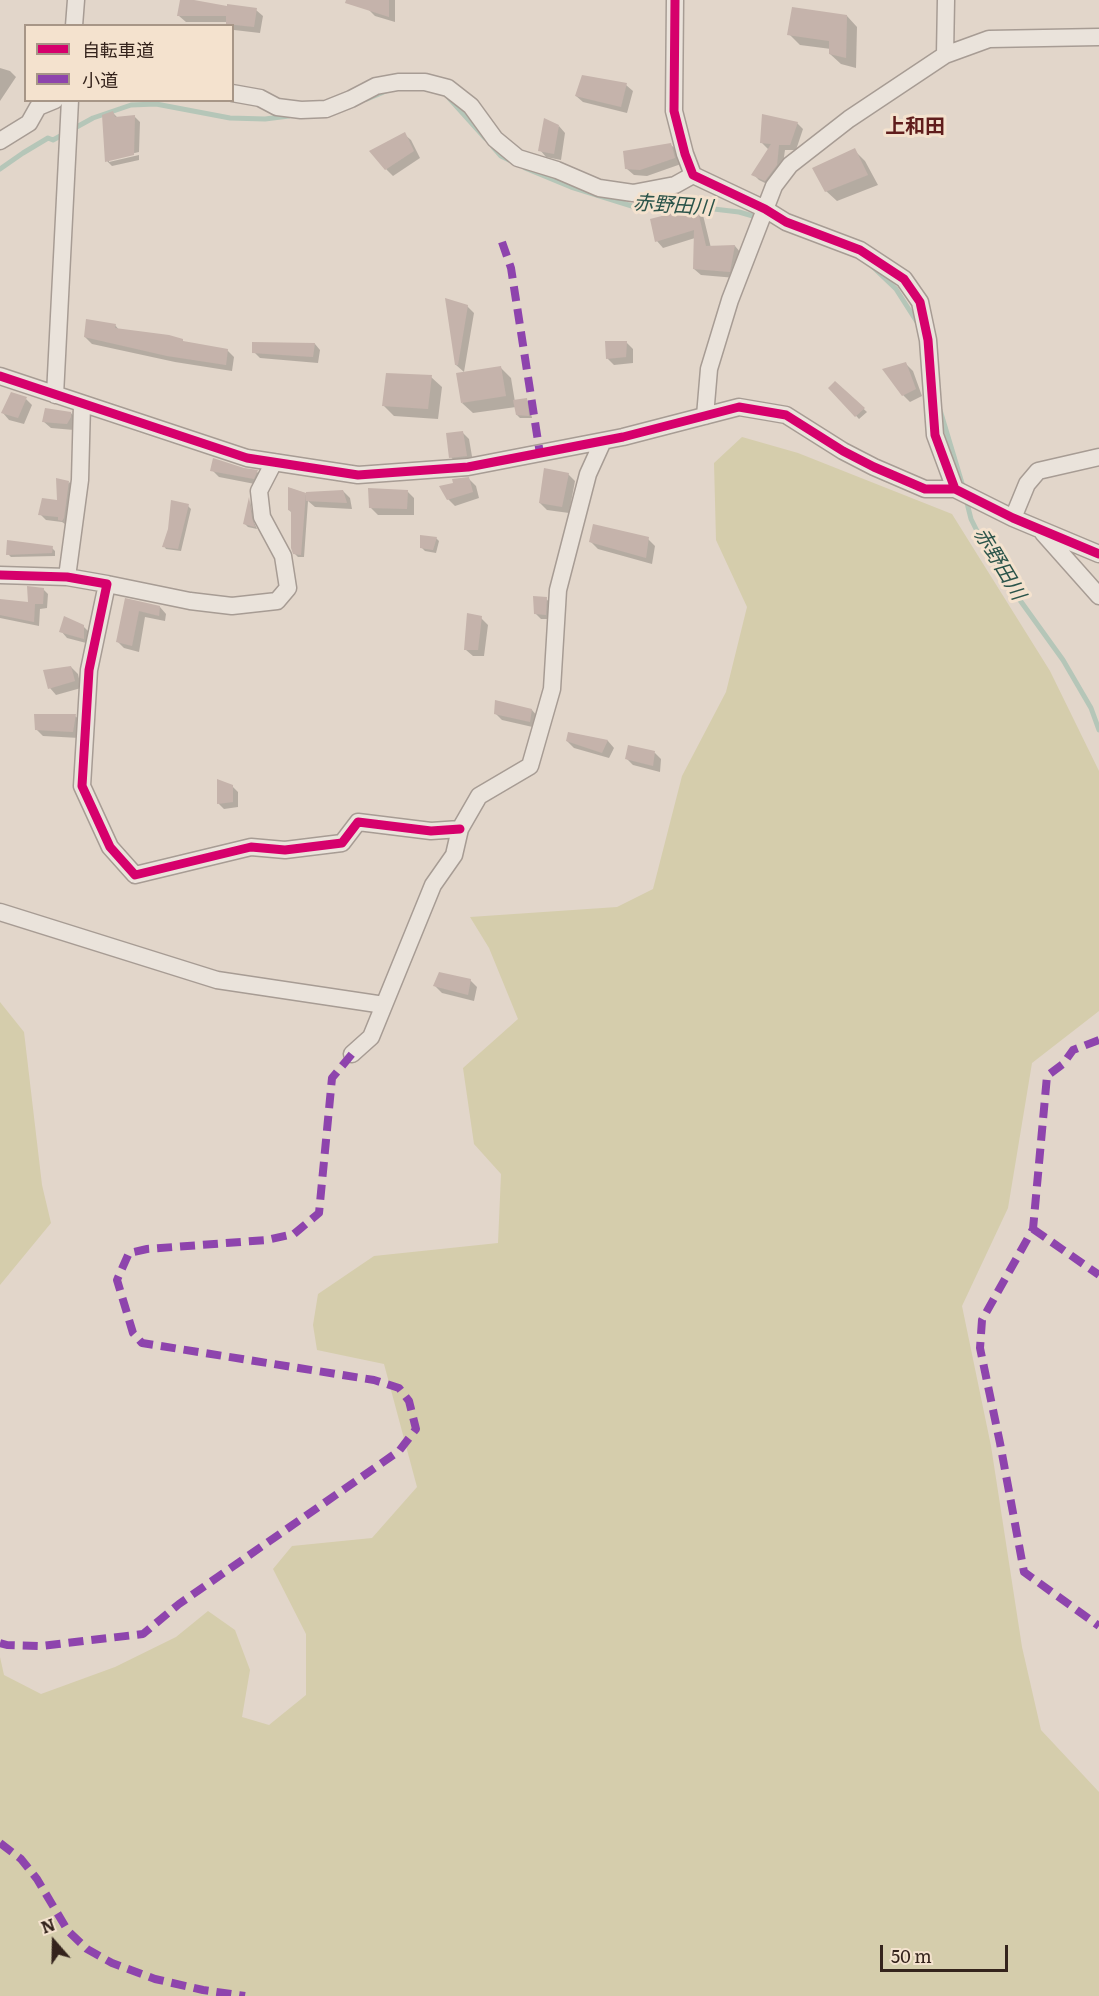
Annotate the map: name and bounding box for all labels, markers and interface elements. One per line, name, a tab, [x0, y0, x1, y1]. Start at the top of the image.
legend	[24, 24, 234, 102]
text: 自転車道	[82, 36, 154, 63]
text: 小道	[82, 66, 118, 93]
district label: 上和田	[885, 115, 945, 139]
water label: 赤野田川	[632, 191, 714, 221]
water label: 赤野田川	[968, 524, 1030, 604]
north arrow	[24, 1912, 84, 1972]
text: N	[37, 1912, 58, 1939]
scale bar	[883, 1933, 1010, 1971]
text: 50 m	[891, 1942, 932, 1969]

